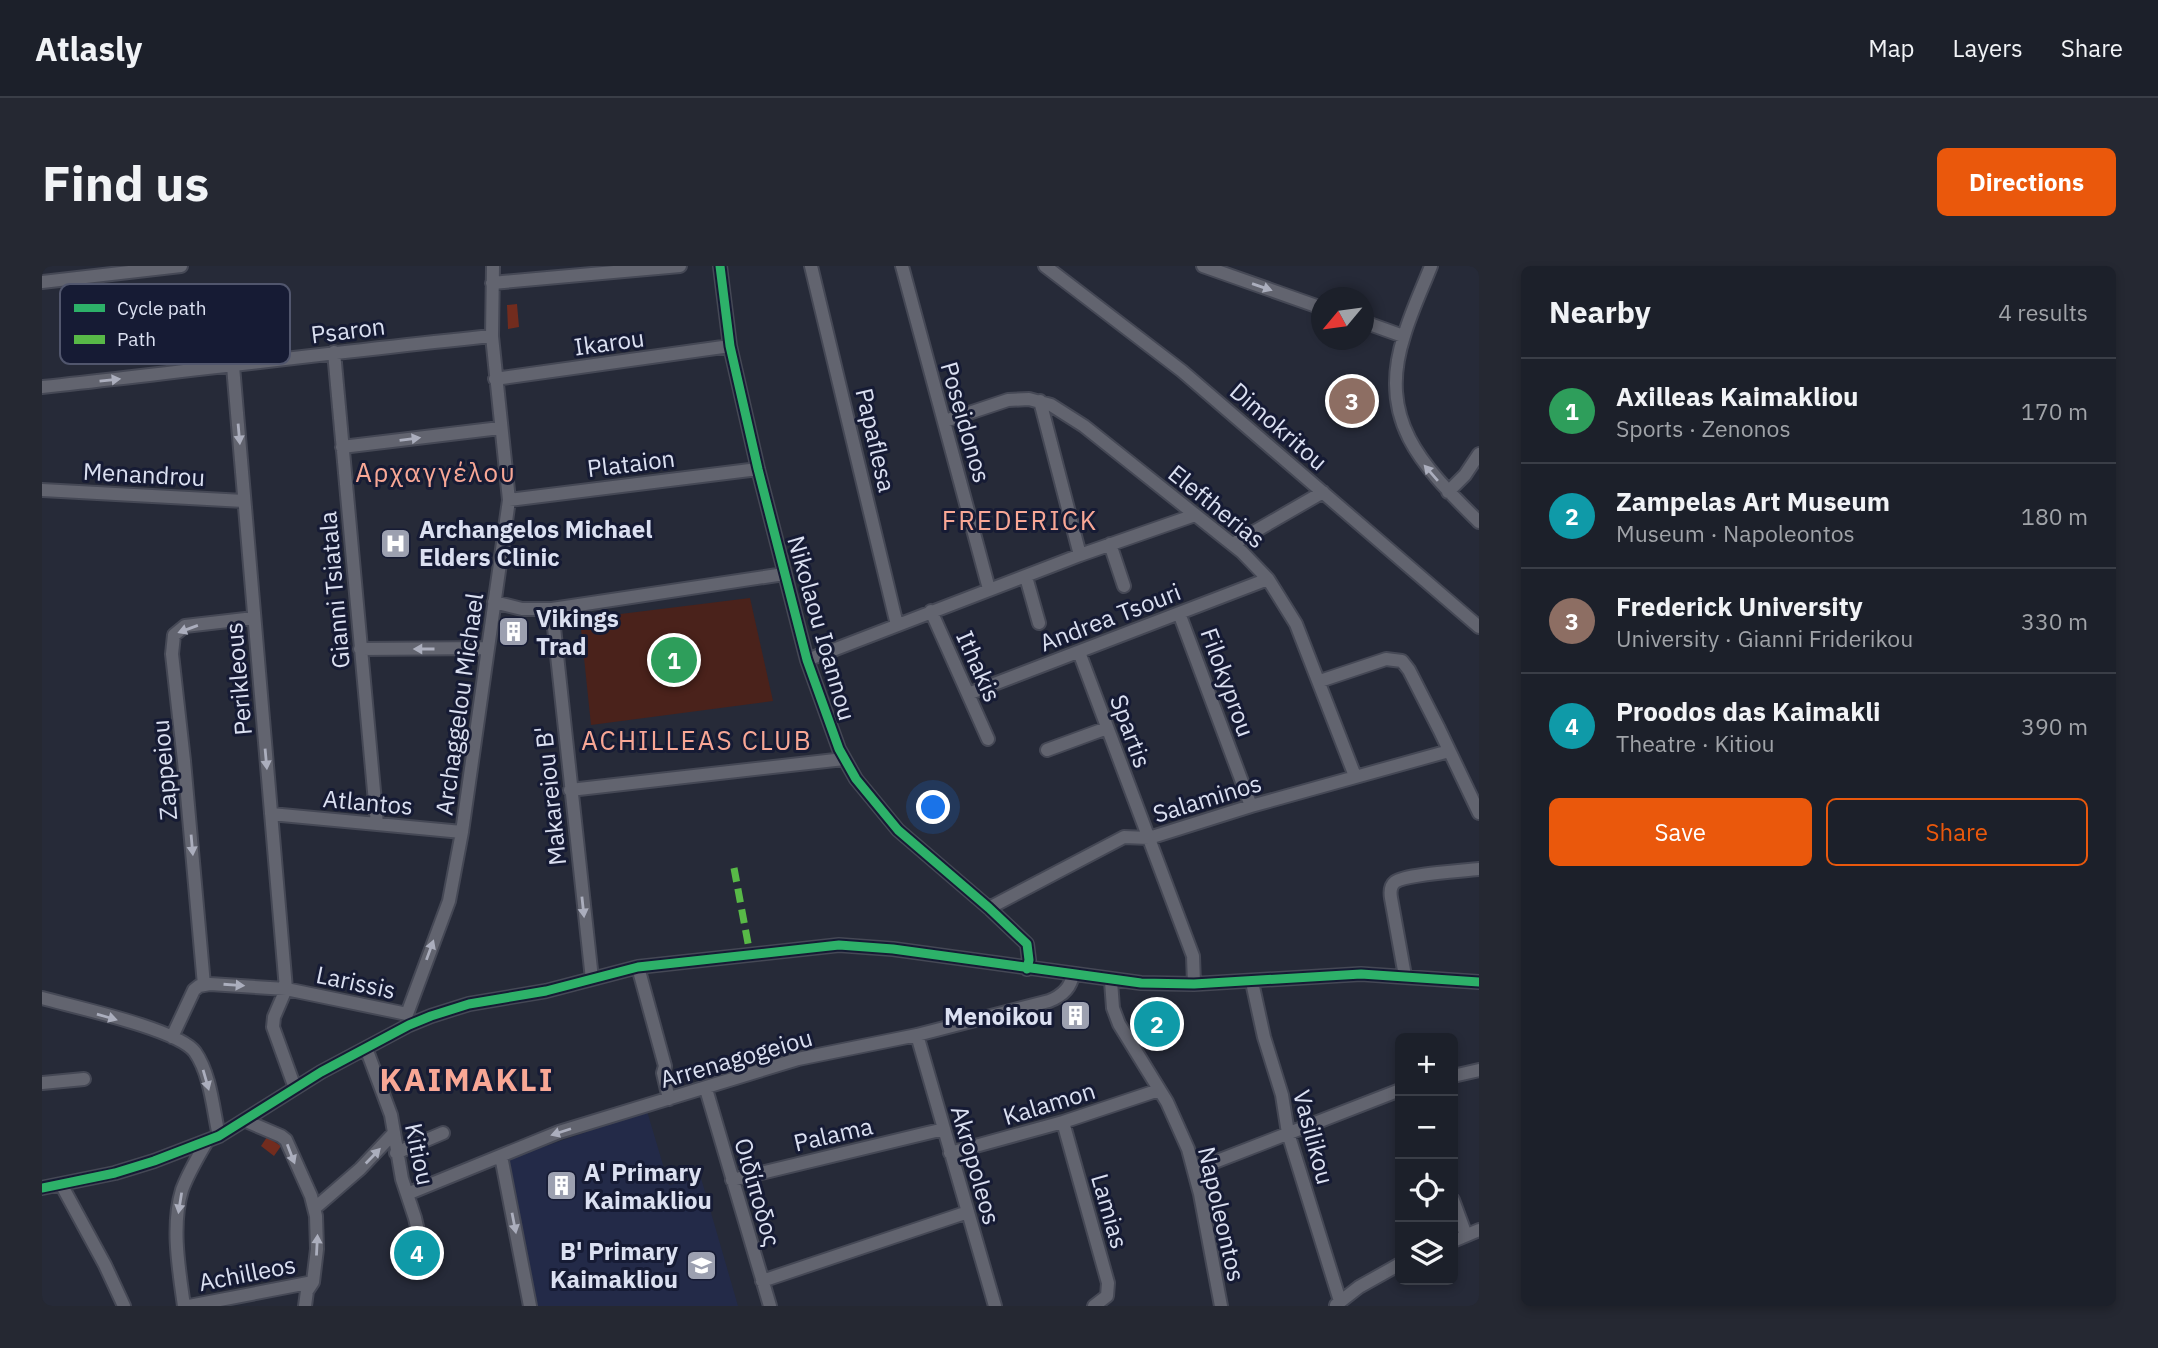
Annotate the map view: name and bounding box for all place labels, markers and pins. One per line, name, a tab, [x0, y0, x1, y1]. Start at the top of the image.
pin: 3	[1329, 375, 1375, 427]
place label: Archangelos Michael Elders Clinic	[419, 513, 653, 573]
hospital icon: Archangelos Michael Elders Clinic	[379, 526, 413, 560]
place label: Vikings Trad	[536, 602, 619, 662]
building icon: Vikings Trad	[496, 615, 530, 649]
pin: 1	[651, 634, 697, 686]
pin: 2	[1134, 998, 1180, 1050]
building icon: Menoikou	[1059, 999, 1093, 1033]
place label: Menoikou	[944, 1000, 1053, 1032]
place label: A' Primary Kaimakliou	[584, 1156, 712, 1216]
building icon: A' Primary Kaimakliou	[544, 1169, 578, 1203]
pin: 4	[394, 1227, 440, 1279]
place label: B' Primary Kaimakliou	[550, 1235, 678, 1295]
school or university icon: B' Primary Kaimakliou	[684, 1248, 718, 1282]

